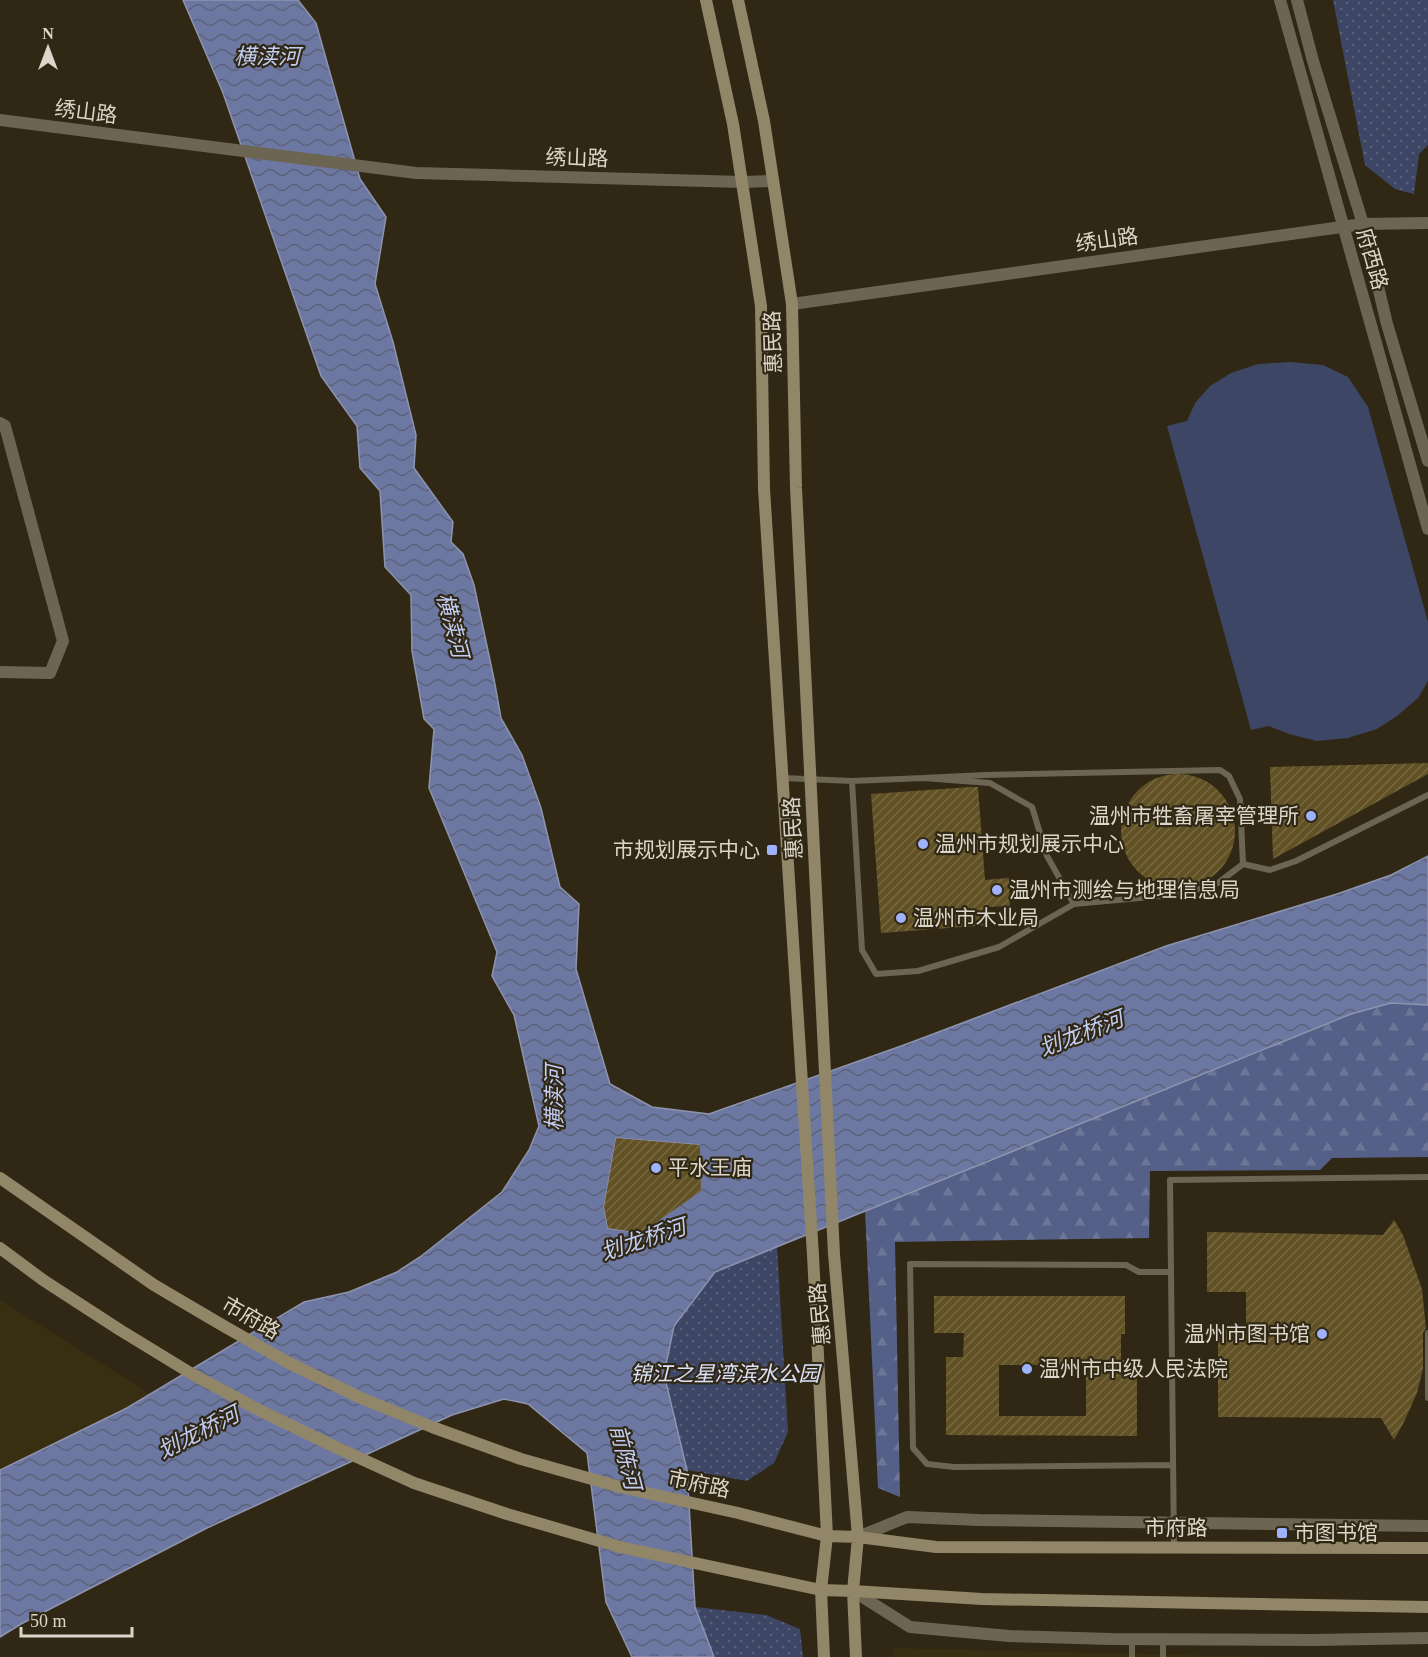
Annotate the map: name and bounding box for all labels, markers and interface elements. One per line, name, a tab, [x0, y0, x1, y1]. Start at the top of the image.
north arrow	[18, 18, 78, 78]
text: N	[42, 25, 54, 42]
water label: 横渎河	[234, 44, 304, 69]
street label: 绣山路	[53, 96, 119, 128]
street label: 绣山路	[545, 145, 609, 171]
street label: 绣山路	[1074, 224, 1140, 256]
street label: 府西路	[1352, 225, 1392, 293]
street label: 惠民路	[760, 310, 786, 374]
water label: 横渎河	[432, 590, 474, 664]
street label: 惠民路	[779, 796, 807, 860]
place label: 温州市牲畜屠宰管理所	[1089, 804, 1299, 828]
marker: 温州市牲畜屠宰管理所	[1304, 809, 1318, 823]
place label: 温州市规划展示中心	[935, 832, 1124, 856]
marker: 温州市规划展示中心	[916, 837, 930, 851]
place label: 市规划展示中心	[613, 838, 760, 862]
marker: 市规划展示中心	[765, 843, 779, 857]
place label: 温州市测绘与地理信息局	[1009, 878, 1240, 902]
marker: 温州市测绘与地理信息局	[990, 883, 1004, 897]
place label: 温州市木业局	[913, 906, 1039, 930]
marker: 温州市木业局	[894, 911, 908, 925]
water label: 划龙桥河	[1036, 1005, 1130, 1061]
water label: 横渎河	[542, 1061, 567, 1131]
place label: 平水王庙	[668, 1156, 752, 1180]
marker: 平水王庙	[649, 1161, 663, 1175]
water label: 划龙桥河	[597, 1213, 693, 1265]
street label: 惠民路	[805, 1282, 835, 1346]
street label: 市府路	[218, 1292, 284, 1344]
place label: 温州市图书馆	[1184, 1322, 1310, 1346]
marker: 温州市图书馆	[1315, 1327, 1329, 1341]
place label: 温州市中级人民法院	[1039, 1357, 1228, 1381]
park label: 锦江之星湾滨水公园	[631, 1362, 822, 1386]
marker: 温州市中级人民法院	[1020, 1362, 1034, 1376]
water label: 划龙桥河	[153, 1400, 247, 1464]
water label: 前陈河	[605, 1422, 647, 1496]
street label: 市府路	[666, 1466, 732, 1502]
street label: 市府路	[1145, 1516, 1208, 1540]
place label: 市图书馆	[1294, 1521, 1378, 1545]
marker: 市图书馆	[1275, 1526, 1289, 1540]
scale bar	[21, 1600, 132, 1638]
text: 50 m	[30, 1611, 67, 1631]

